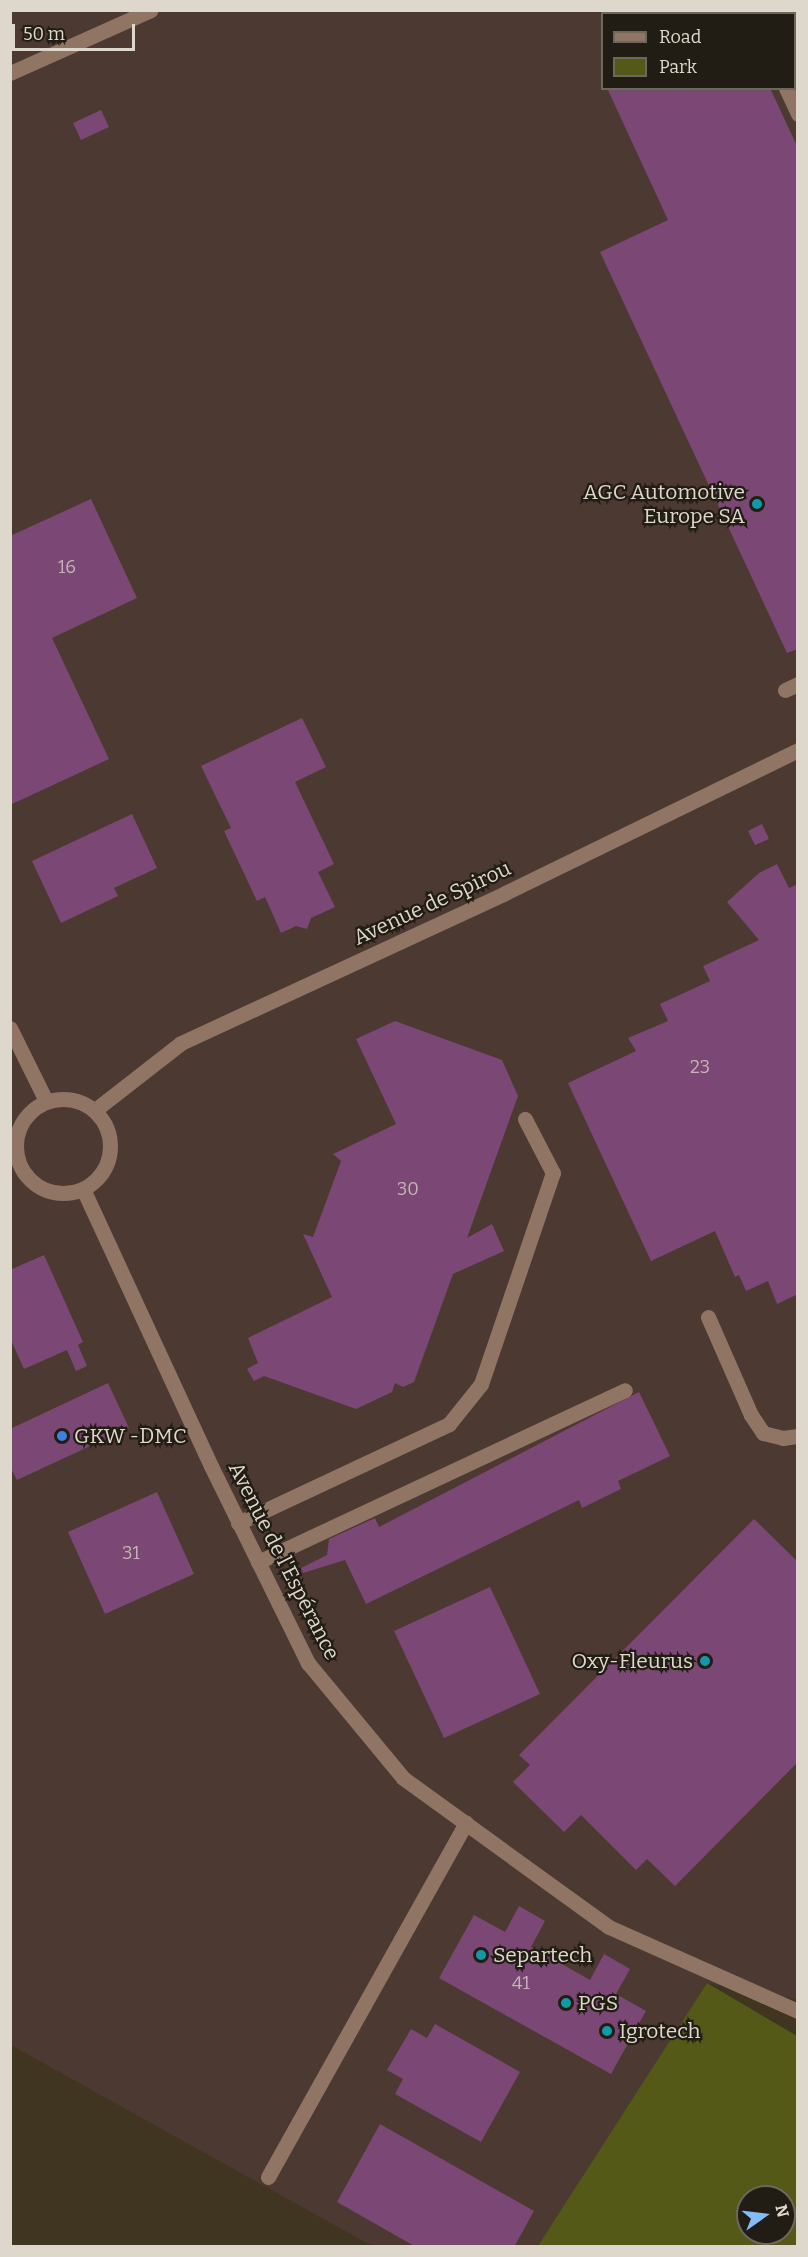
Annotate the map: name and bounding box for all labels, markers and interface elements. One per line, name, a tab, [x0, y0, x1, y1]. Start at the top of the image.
scale bar	[15, 12, 138, 50]
legend	[601, 12, 796, 90]
text: 50 m	[23, 23, 65, 45]
text: Road	[659, 26, 701, 48]
text: Park	[659, 56, 697, 78]
place label: AGC Automotive Europe SA	[583, 479, 745, 529]
marker: AGC Automotive Europe SA	[750, 497, 764, 511]
house number: 16	[58, 556, 76, 578]
street label: Avenue de Spirou	[349, 855, 515, 951]
house number: 23	[690, 1056, 710, 1078]
house number: 30	[397, 1178, 419, 1200]
place label: GKW -DMC	[74, 1423, 187, 1449]
marker: GKW -DMC	[55, 1429, 69, 1443]
street label: Avenue de l'Espérance	[223, 1458, 345, 1664]
house number: 31	[122, 1542, 140, 1564]
place label: Oxy-Fleurus	[572, 1648, 693, 1674]
marker: Oxy-Fleurus	[698, 1654, 712, 1668]
place label: Separtech	[493, 1942, 592, 1968]
marker: Separtech	[474, 1948, 488, 1962]
house number: 41	[512, 1972, 530, 1994]
place label: PGS	[578, 1990, 618, 2016]
marker: PGS	[559, 1996, 573, 2010]
place label: Igrotech	[619, 2018, 701, 2044]
marker: Igrotech	[600, 2024, 614, 2038]
north arrow	[736, 2185, 796, 2245]
text: N	[771, 2203, 793, 2219]

